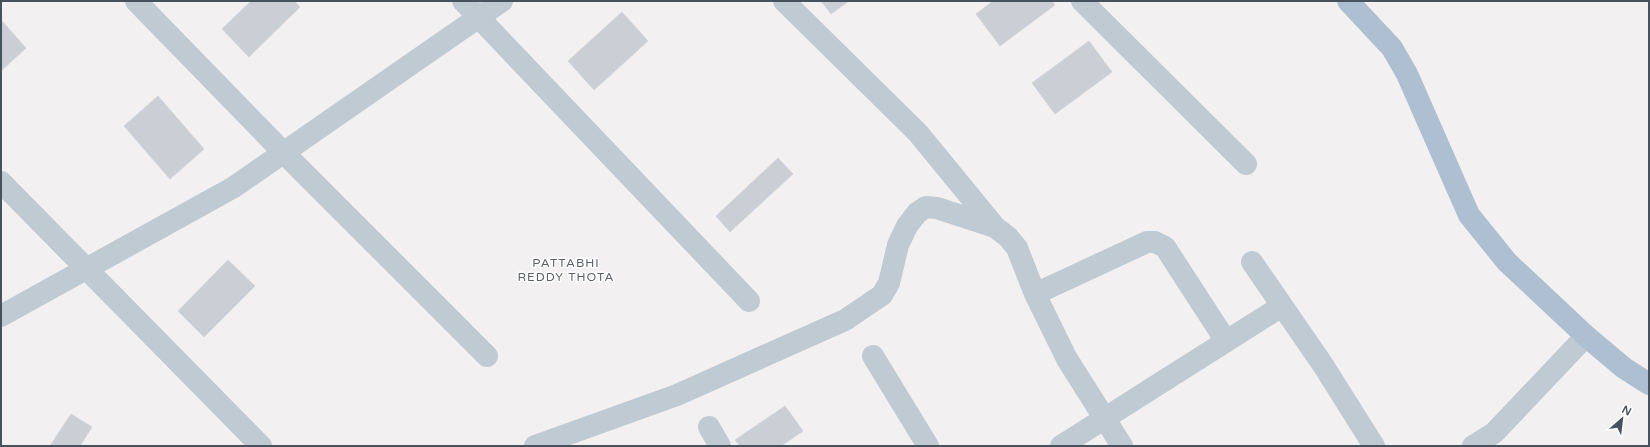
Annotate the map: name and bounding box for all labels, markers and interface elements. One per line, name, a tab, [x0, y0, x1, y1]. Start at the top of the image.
district label: PATTABHI REDDY THOTA	[518, 256, 614, 284]
north arrow	[1602, 399, 1642, 439]
text: N	[1620, 403, 1633, 418]

